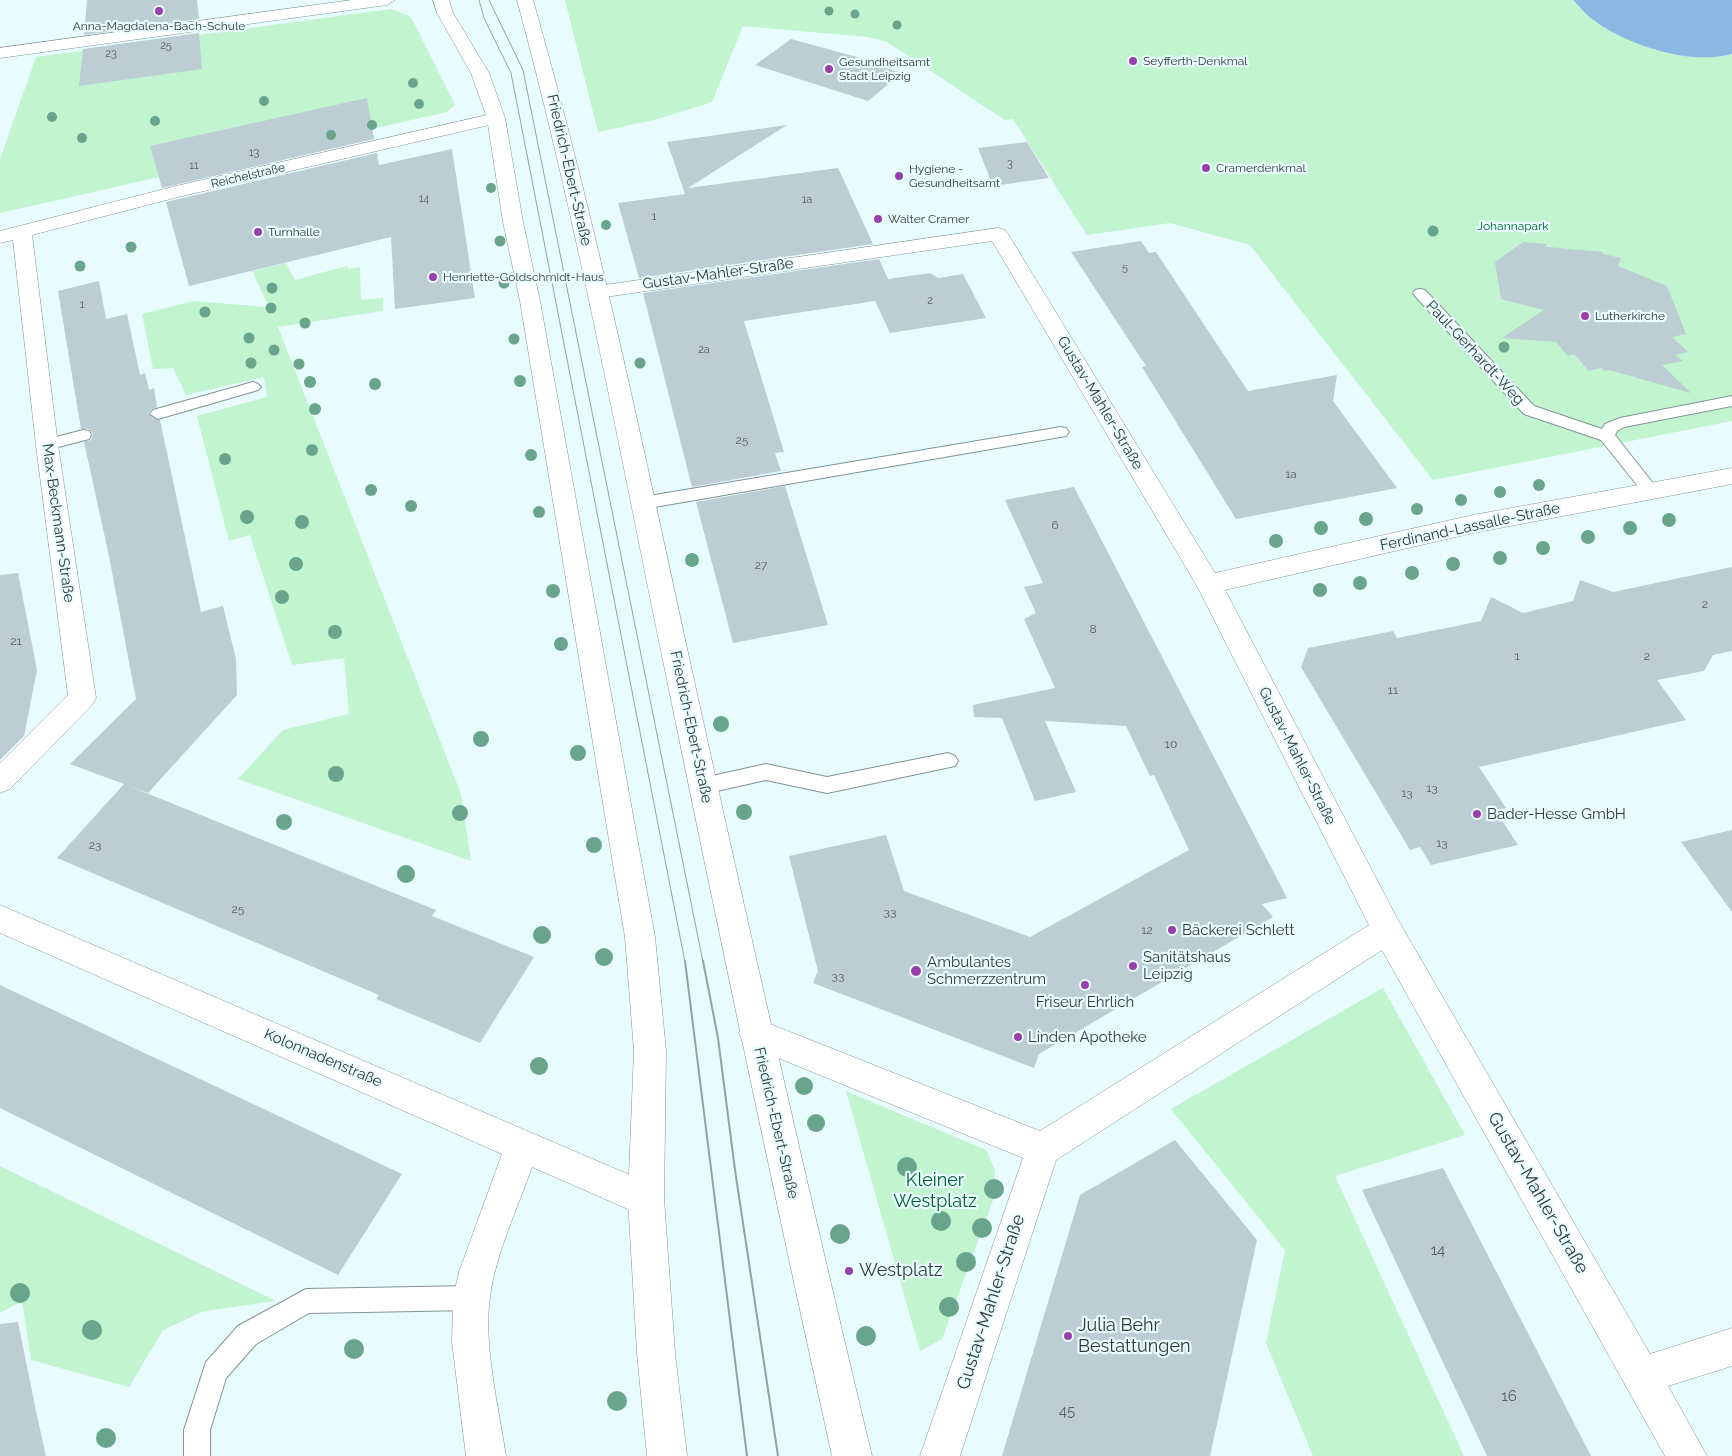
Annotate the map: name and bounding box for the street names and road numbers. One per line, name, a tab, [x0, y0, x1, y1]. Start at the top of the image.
street label: Friedrich-Ebert-Straße	[543, 92, 595, 248]
street label: Reichelstraße	[210, 161, 286, 191]
street label: Gustav-Mahler-Straße	[641, 254, 795, 294]
street label: Paul-Gerhardt-Weg	[1422, 297, 1528, 409]
street label: Gustav-Mahler-Straße	[1053, 333, 1147, 473]
street label: Max-Beckmann-Straße	[38, 442, 78, 604]
street label: Ferdinand-Lassalle-Straße	[1378, 499, 1562, 555]
street label: Friedrich-Ebert-Straße	[666, 649, 716, 805]
street label: Gustav-Mahler-Straße	[1254, 684, 1340, 828]
street label: Kolonnadenstraße	[261, 1025, 385, 1091]
street label: Friedrich-Ebert-Straße	[750, 1045, 802, 1201]
street label: Gustav-Mahler-Straße	[1483, 1108, 1593, 1278]
street label: Gustav-Mahler-Straße	[952, 1212, 1030, 1392]

